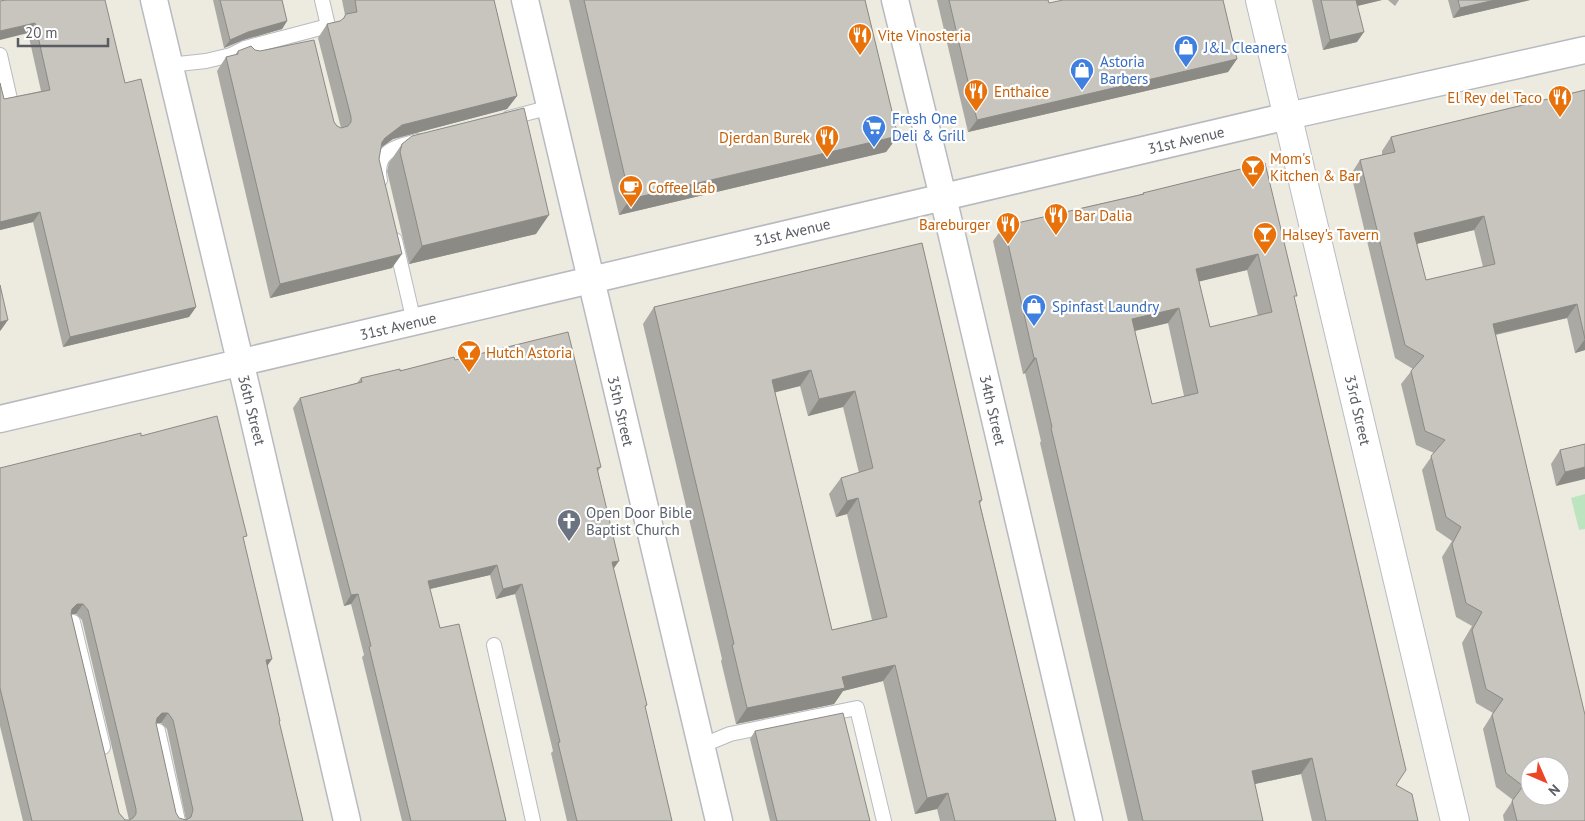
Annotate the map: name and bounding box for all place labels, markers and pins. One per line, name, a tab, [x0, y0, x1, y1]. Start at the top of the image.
restaurant icon: Vite Vinosteria	[847, 22, 873, 56]
place label: Vite Vinosteria	[877, 26, 971, 45]
shop icon: J&L Cleaners	[1173, 34, 1199, 68]
place label: J&L Cleaners	[1203, 38, 1287, 57]
place label: Astoria Barbers	[1100, 52, 1148, 88]
shop icon: Astoria Barbers	[1069, 57, 1095, 91]
restaurant icon: Enthaice	[963, 78, 989, 112]
place label: Enthaice	[994, 82, 1049, 101]
restaurant icon: El Rey del Taco	[1547, 84, 1573, 118]
place label: El Rey del Taco	[1447, 88, 1542, 107]
place label: Fresh One Deli & Grill	[892, 109, 966, 145]
supermarket icon: Fresh One Deli & Grill	[861, 114, 887, 148]
restaurant icon: Djerdan Burek	[814, 124, 840, 158]
place label: Djerdan Burek	[719, 128, 811, 147]
place label: Mom's Kitchen & Bar	[1270, 149, 1360, 185]
bar icon: Mom's Kitchen & Bar	[1240, 154, 1266, 188]
cafe icon: Coffee Lab	[618, 174, 644, 208]
place label: Coffee Lab	[648, 178, 715, 197]
restaurant icon: Bar Dalia	[1043, 202, 1069, 236]
place label: Bar Dalia	[1074, 206, 1132, 225]
restaurant icon: Bareburger	[995, 211, 1021, 245]
place label: Bareburger	[919, 215, 990, 234]
bar icon: Halsey's Tavern	[1252, 221, 1278, 255]
place label: Halsey's Tavern	[1282, 225, 1379, 244]
shop icon: Spinfast Laundry	[1021, 293, 1047, 327]
place label: Spinfast Laundry	[1052, 297, 1159, 316]
bar icon: Hutch Astoria	[456, 339, 482, 373]
place label: Hutch Astoria	[486, 343, 572, 362]
place label: Open Door Bible Baptist Church	[586, 503, 692, 539]
church icon: Open Door Bible Baptist Church	[556, 508, 582, 542]

